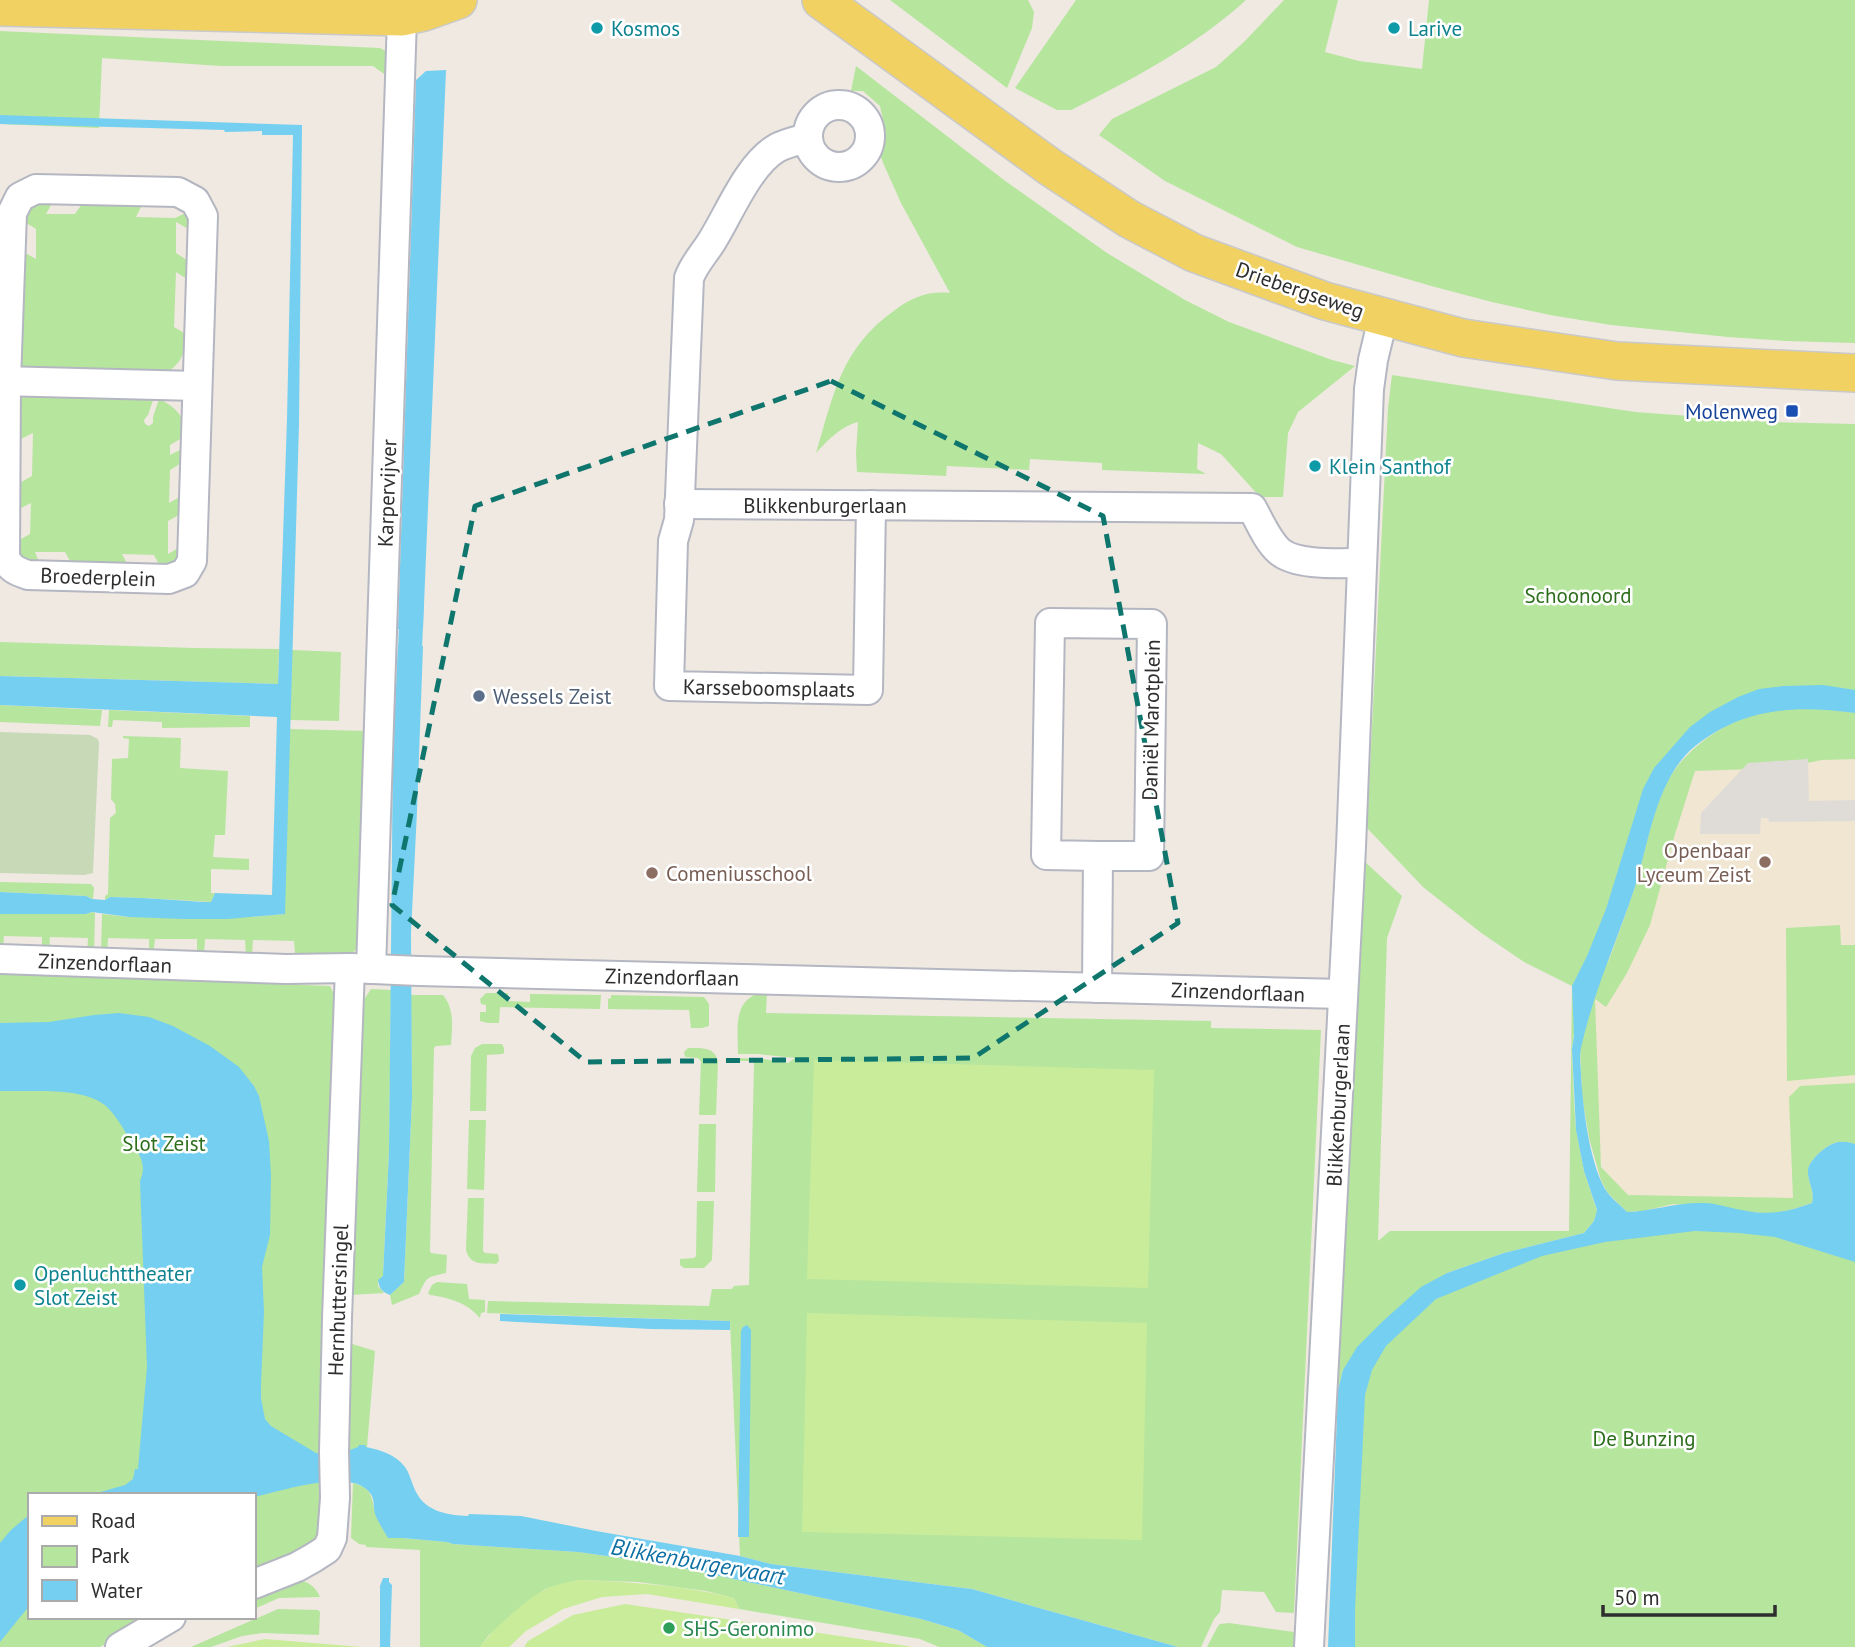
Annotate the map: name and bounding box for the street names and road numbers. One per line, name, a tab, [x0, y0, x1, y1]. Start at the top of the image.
street label: Driebergseweg	[1232, 255, 1368, 325]
street label: Karpervijver	[372, 439, 402, 547]
street label: Blikkenburgerlaan	[743, 492, 907, 519]
street label: Broederplein	[40, 561, 156, 593]
street label: Daniël Marotplein	[1136, 639, 1166, 801]
street label: Karsseboomsplaats	[683, 673, 855, 703]
street label: Zinzendorflaan	[38, 947, 172, 979]
street label: Zinzendorflaan	[605, 962, 739, 992]
street label: Zinzendorflaan	[1171, 976, 1305, 1008]
street label: Blikkenburgerlaan	[1320, 1023, 1356, 1187]
street label: Hernhuttersingel	[322, 1224, 354, 1376]

